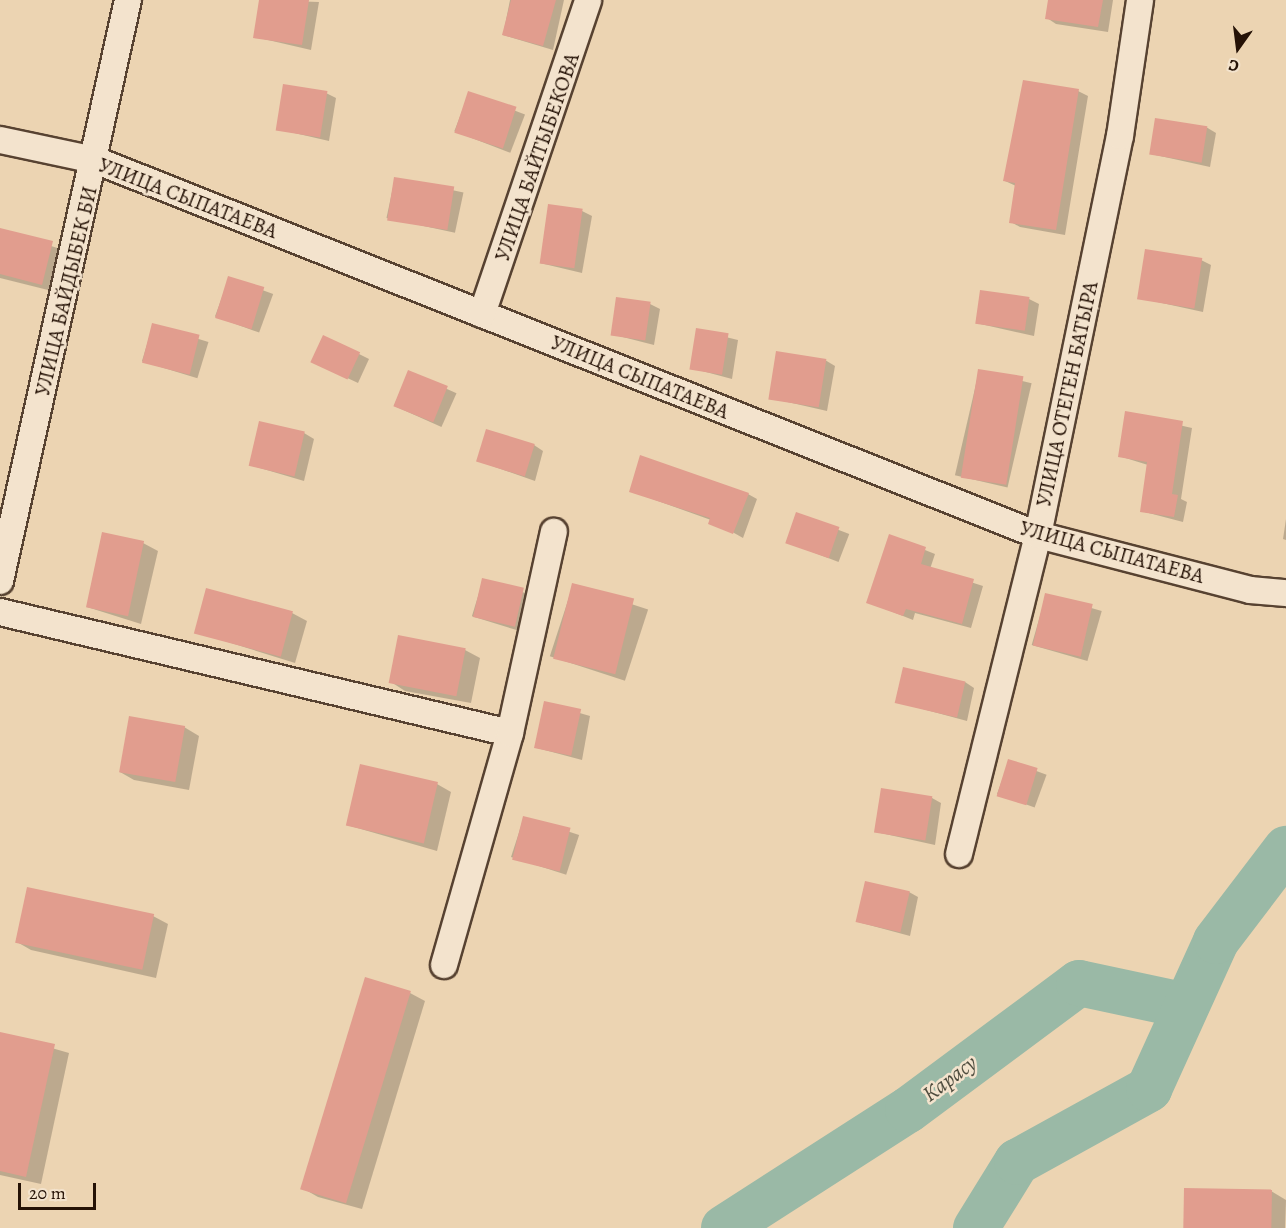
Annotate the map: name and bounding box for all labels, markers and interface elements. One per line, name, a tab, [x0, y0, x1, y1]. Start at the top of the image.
north arrow	[1208, 18, 1268, 78]
street label: УЛИЦА БАЙТЫБЕКОВА	[489, 49, 585, 265]
text: С	[1226, 54, 1241, 77]
street label: УЛИЦА СЫПАТАЕВА	[95, 152, 281, 244]
street label: УЛИЦА БАЙДЫБЕК БИ	[30, 184, 102, 398]
street label: УЛИЦА ОТЕГЕН БАТЫРА	[1031, 279, 1103, 509]
street label: УЛИЦА СЫПАТАЕВА	[547, 330, 733, 424]
street label: УЛИЦА СЫПАТАЕВА	[1017, 515, 1207, 589]
water label: Карасу	[918, 1050, 982, 1108]
scale bar	[21, 1171, 99, 1209]
text: 20 m	[29, 1181, 66, 1205]

